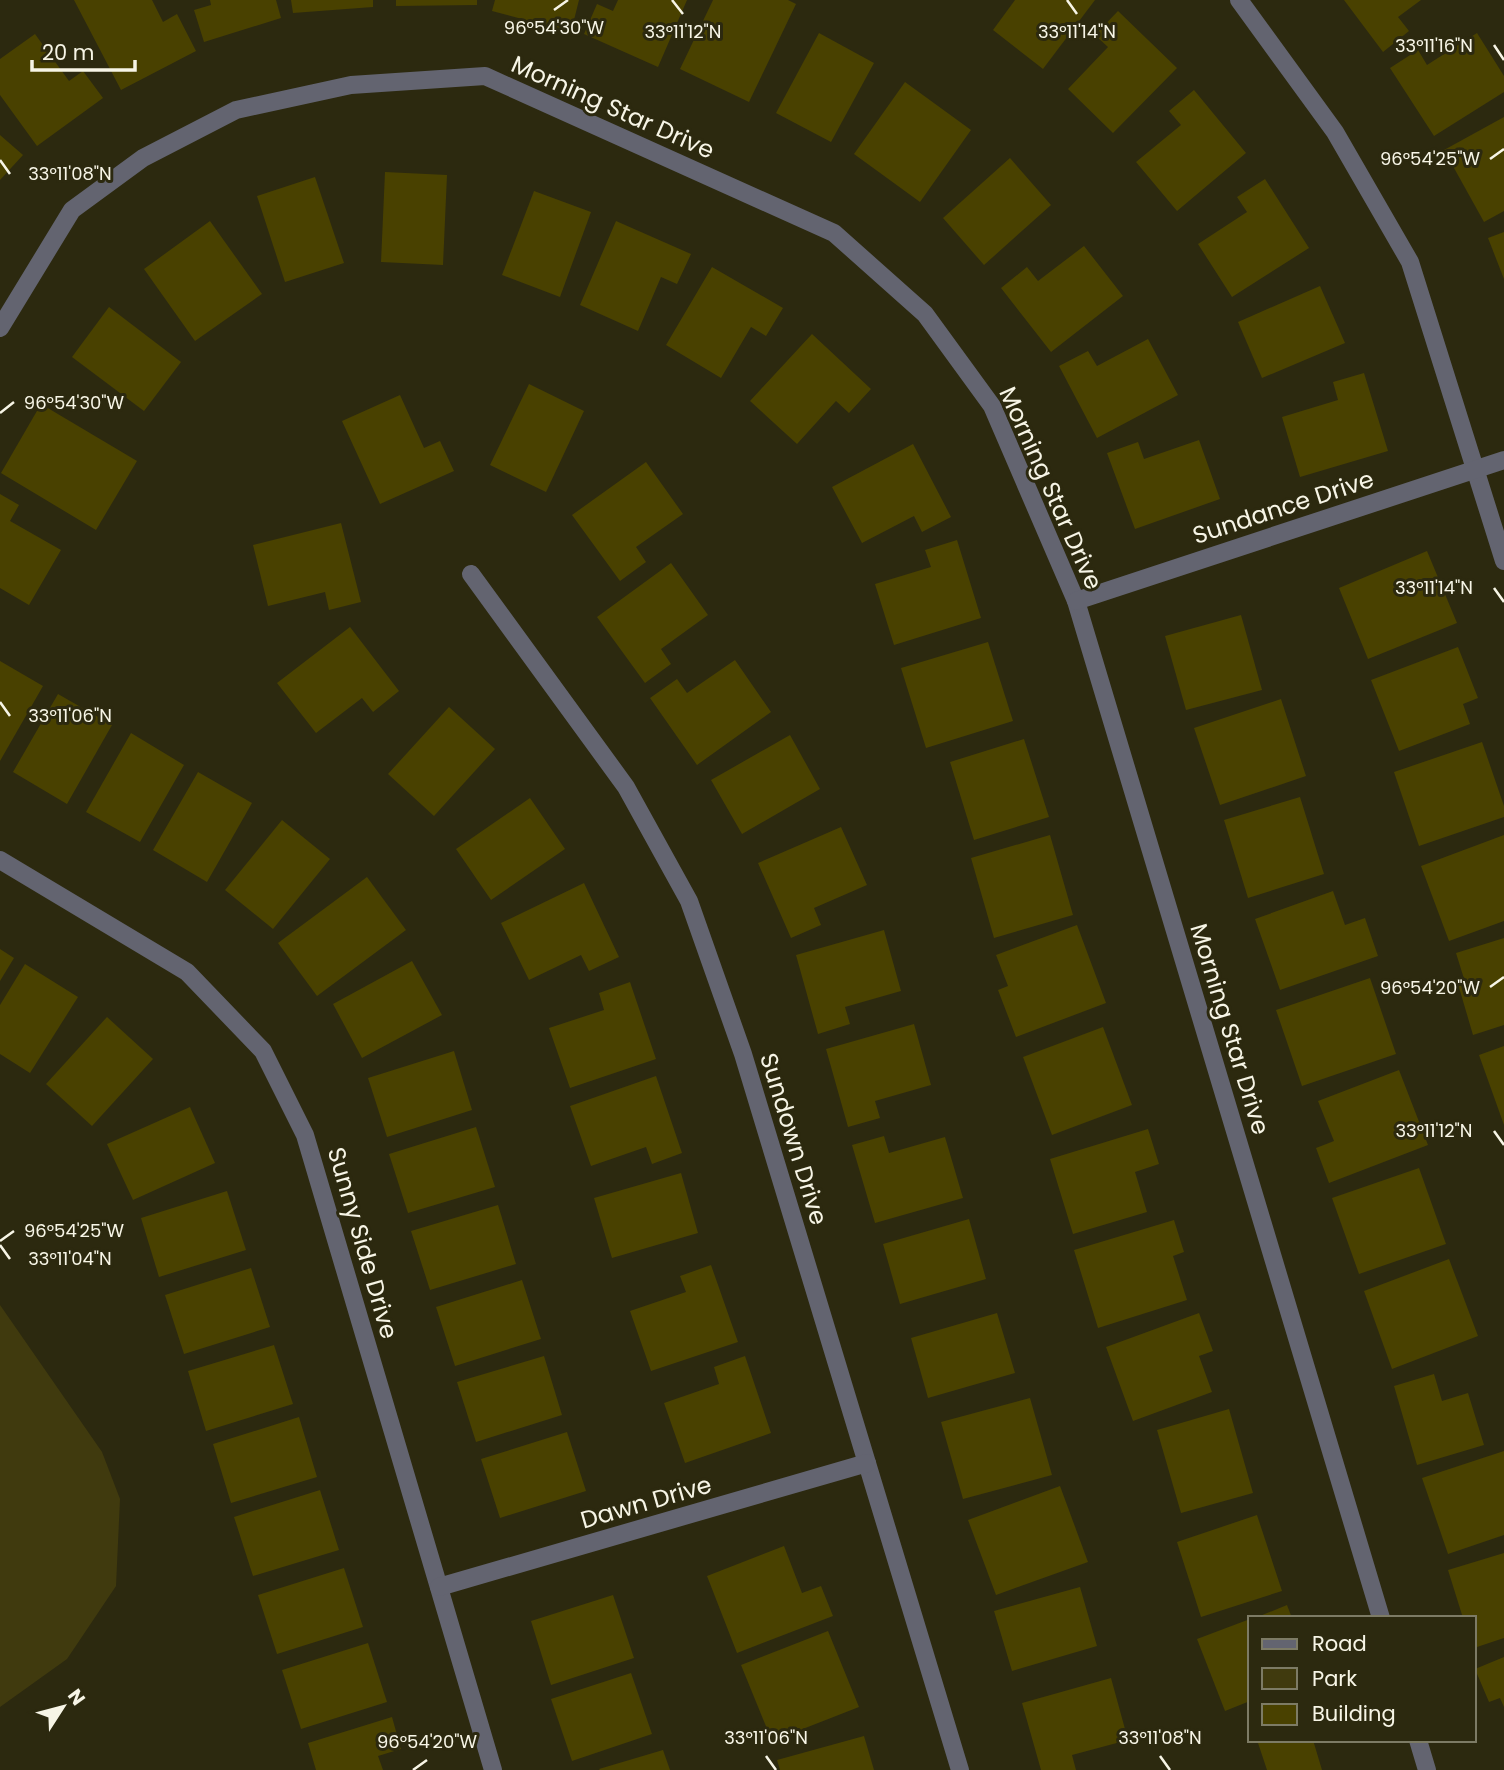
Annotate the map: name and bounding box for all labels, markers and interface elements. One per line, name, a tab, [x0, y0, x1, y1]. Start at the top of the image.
text: 96°54'30"W	[504, 15, 605, 40]
text: 33°11'12"N	[645, 19, 722, 44]
text: 33°11'14"N	[1038, 19, 1116, 44]
scale bar	[32, 28, 135, 72]
text: 33°11'16"N	[1395, 33, 1473, 58]
text: 20 m	[42, 38, 95, 67]
street label: Morning Star Drive	[506, 47, 720, 167]
text: 96°54'25"W	[1380, 146, 1480, 171]
text: 33°11'08"N	[28, 161, 112, 186]
street label: Morning Star Drive	[991, 381, 1111, 595]
text: 96°54'30"W	[24, 390, 125, 415]
street label: Sundance Drive	[1188, 462, 1378, 552]
text: 33°11'14"N	[1395, 575, 1473, 600]
text: 33°11'06"N	[28, 703, 112, 728]
street label: Morning Star Drive	[1182, 920, 1278, 1138]
text: 96°54'20"W	[1380, 975, 1480, 1000]
street label: Sundown Drive	[752, 1049, 836, 1229]
text: 33°11'12"N	[1396, 1118, 1473, 1143]
street label: Sunny Side Drive	[320, 1143, 406, 1343]
text: 96°54'25"W	[24, 1218, 124, 1243]
text: 33°11'04"N	[28, 1246, 112, 1271]
street label: Dawn Drive	[577, 1468, 715, 1536]
legend	[1248, 1616, 1476, 1742]
text: Road	[1312, 1629, 1367, 1658]
text: Park	[1312, 1664, 1357, 1693]
north arrow	[28, 1672, 98, 1742]
text: N	[61, 1684, 91, 1711]
text: Building	[1312, 1699, 1396, 1728]
text: 33°11'06"N	[724, 1725, 808, 1750]
text: 33°11'08"N	[1118, 1725, 1202, 1750]
text: 96°54'20"W	[377, 1729, 477, 1754]

